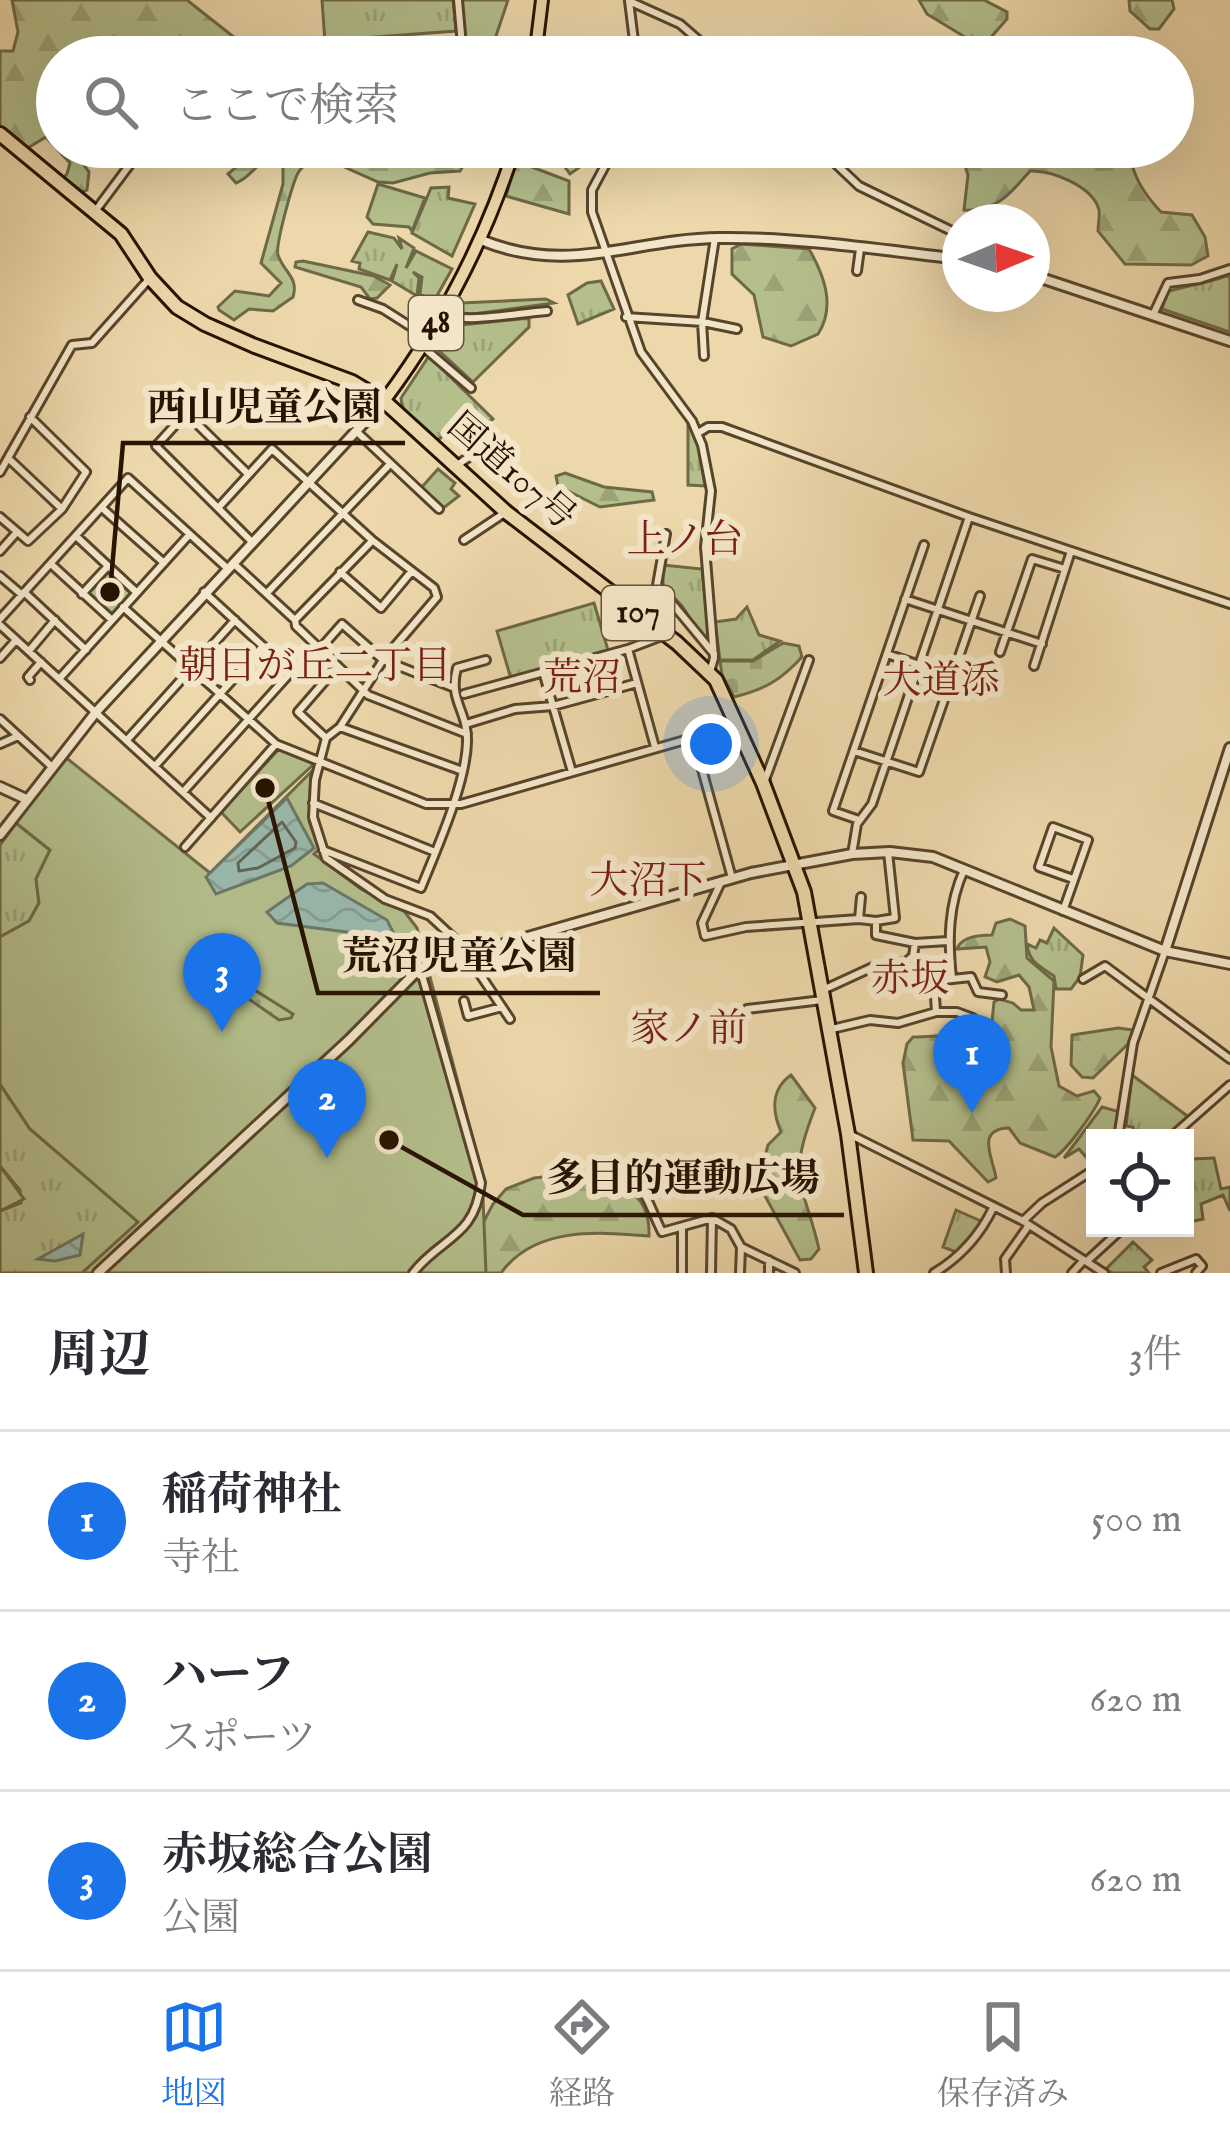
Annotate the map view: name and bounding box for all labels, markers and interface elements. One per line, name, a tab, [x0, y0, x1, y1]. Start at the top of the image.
search box	[36, 36, 1194, 168]
icon: search	[78, 69, 144, 135]
text: ここで検索	[174, 79, 399, 136]
north arrow	[942, 204, 1050, 312]
road number: 48	[409, 296, 463, 350]
callout: 西山児童公園	[123, 368, 405, 443]
text: 西山児童公園	[147, 385, 381, 434]
street label: 国道107号	[437, 404, 585, 540]
district label: 上ノ台	[626, 517, 744, 566]
road number: 107	[602, 586, 674, 640]
district label: 朝日が丘二丁目	[178, 643, 452, 692]
district label: 荒沼	[543, 655, 621, 704]
district label: 大道添	[882, 658, 1000, 707]
your location	[681, 714, 741, 774]
district label: 大沼下	[589, 858, 707, 907]
callout: 荒沼児童公園	[318, 918, 600, 993]
pin: 3	[183, 933, 261, 1032]
text: 荒沼児童公園	[342, 934, 576, 983]
district label: 赤坂	[871, 956, 949, 1005]
district label: 家ノ前	[630, 1006, 748, 1055]
pin: 1	[933, 1014, 1011, 1113]
pin: 2	[288, 1059, 366, 1158]
map controls	[1086, 1129, 1194, 1237]
button: locate	[1086, 1129, 1194, 1237]
callout: 多目的運動広場	[523, 1140, 844, 1215]
text: 多目的運動広場	[546, 1156, 820, 1205]
text: 周辺	[48, 1325, 150, 1390]
text: 3件	[1128, 1332, 1182, 1381]
text: 稲荷神社	[162, 1468, 342, 1525]
text: 1	[80, 1496, 94, 1545]
text: 500 m	[1091, 1496, 1182, 1545]
text: 寺社	[162, 1535, 240, 1584]
text: ハーフ	[162, 1648, 295, 1705]
text: 2	[78, 1676, 96, 1725]
text: 620 m	[1089, 1676, 1182, 1725]
text: スポーツ	[162, 1715, 316, 1764]
text: 赤坂総合公園	[162, 1828, 432, 1885]
text: 3	[80, 1856, 94, 1905]
text: 620 m	[1089, 1856, 1182, 1905]
text: 公園	[162, 1895, 240, 1944]
tab: 地図	[161, 1994, 227, 2116]
tab: 経路	[549, 1994, 615, 2116]
tab: 保存済み	[937, 1994, 1069, 2116]

